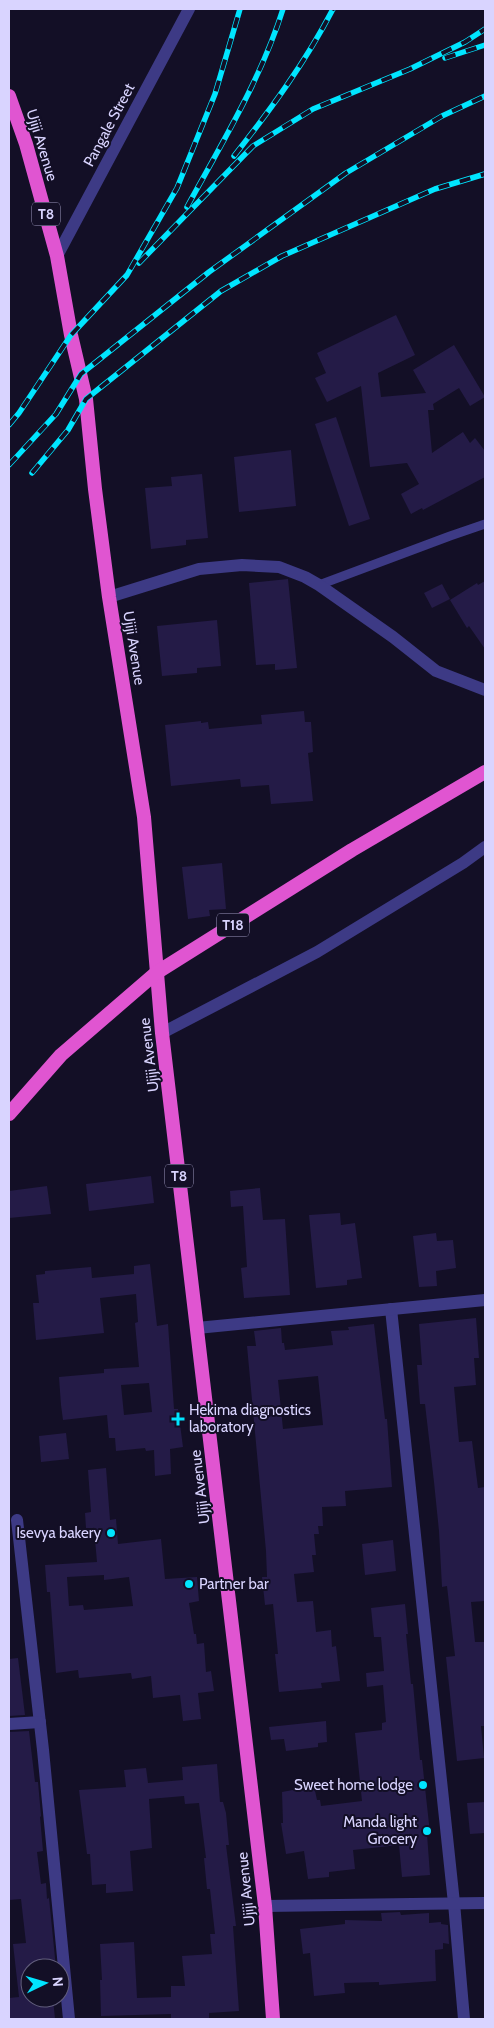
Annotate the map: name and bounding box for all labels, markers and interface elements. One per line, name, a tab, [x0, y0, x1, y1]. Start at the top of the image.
street label: Pangale Street	[80, 80, 138, 170]
street label: Ujiji Avenue	[23, 107, 62, 183]
road number: T8	[32, 202, 60, 225]
street label: Ujiji Avenue	[119, 610, 149, 686]
road number: T18	[217, 914, 249, 936]
street label: Ujiji Avenue	[135, 1017, 162, 1093]
road number: T8	[165, 1164, 193, 1188]
place label: Hekima diagnostics laboratory	[189, 1401, 311, 1436]
marker: Hekima diagnostics laboratory	[171, 1412, 185, 1426]
street label: Ujiji Avenue	[186, 1449, 213, 1525]
place label: Isevya bakery	[16, 1524, 101, 1542]
marker: Isevya bakery	[105, 1527, 117, 1539]
place label: Partner bar	[199, 1575, 269, 1593]
marker: Partner bar	[183, 1578, 195, 1590]
place label: Sweet home lodge	[294, 1776, 413, 1794]
marker: Sweet home lodge	[417, 1779, 429, 1791]
place label: Manda light Grocery	[343, 1813, 417, 1848]
marker: Manda light Grocery	[421, 1825, 433, 1837]
street label: Ujiji Avenue	[233, 1851, 259, 1927]
north arrow	[20, 1958, 70, 2008]
text: N	[49, 1976, 67, 1988]

